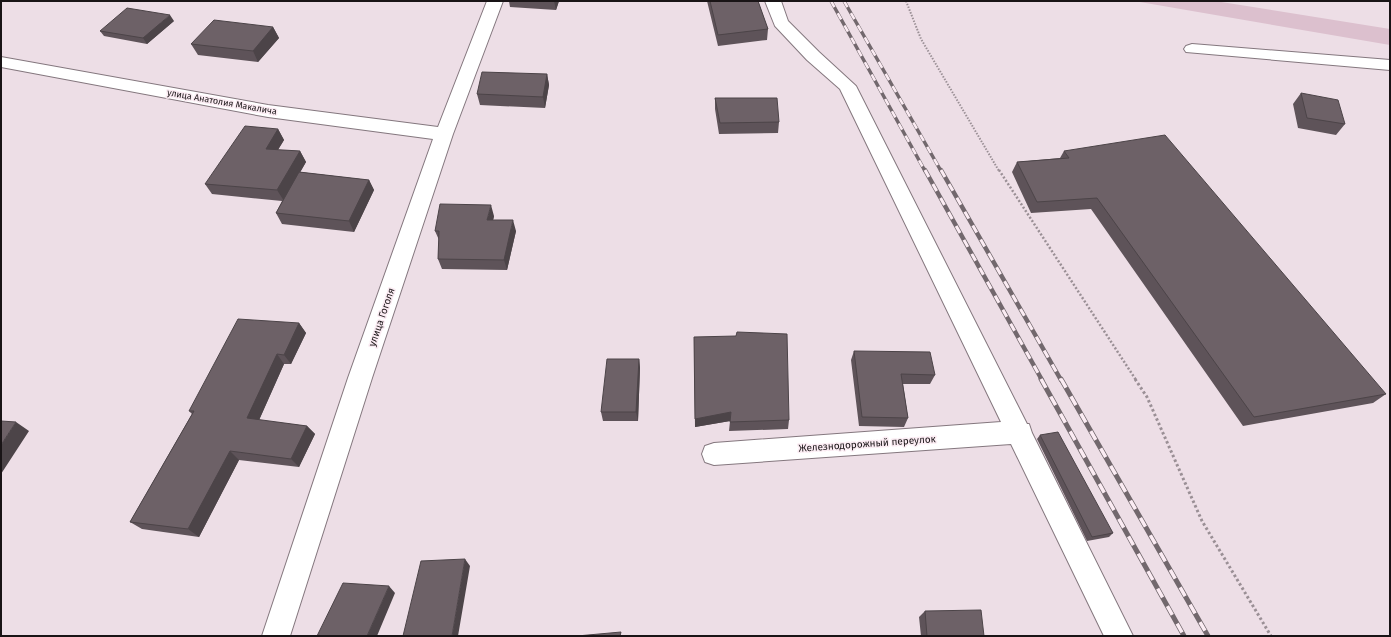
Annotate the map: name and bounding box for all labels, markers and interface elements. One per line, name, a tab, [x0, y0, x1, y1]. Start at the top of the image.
street label: улица Анатолия Макалича	[166, 87, 278, 117]
street label: улица Гоголя	[366, 286, 398, 348]
street label: Железнодорожный переулок	[798, 433, 937, 455]

